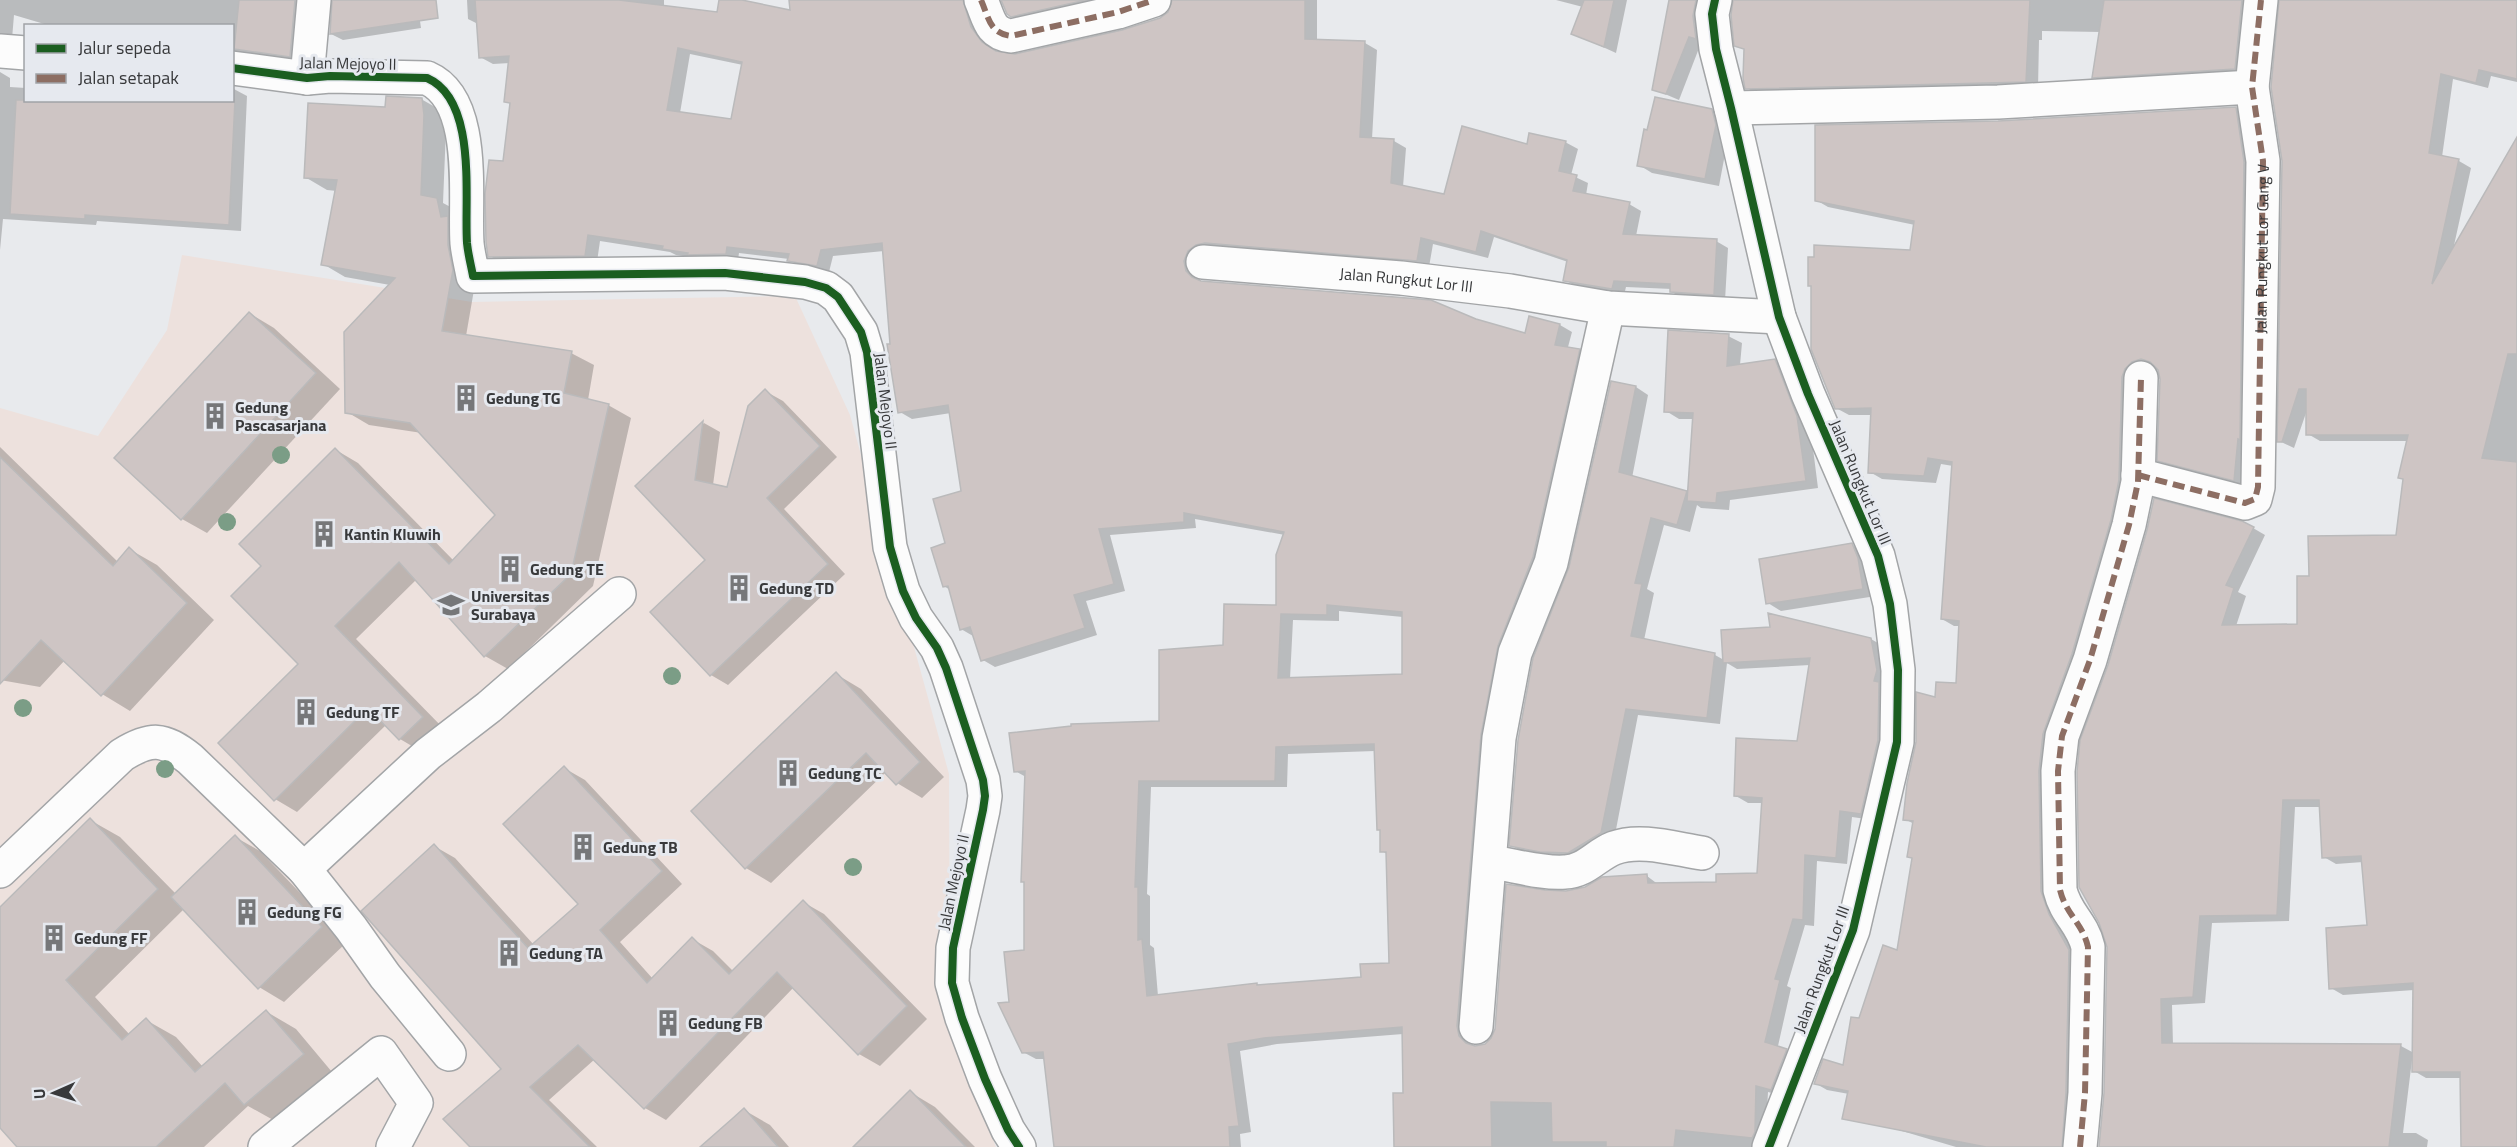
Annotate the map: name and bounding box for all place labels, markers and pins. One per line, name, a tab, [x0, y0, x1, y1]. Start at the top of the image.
building icon: Gedung TG	[451, 383, 481, 413]
place label: Gedung TG	[486, 386, 561, 410]
place label: Gedung Pascasarjana	[235, 395, 326, 437]
building icon: Gedung Pascasarjana	[200, 401, 230, 431]
building icon: Kantin Kluwih	[309, 519, 339, 549]
place label: Kantin Kluwih	[344, 522, 441, 546]
building icon: Gedung TE	[495, 554, 525, 584]
place label: Gedung TE	[530, 557, 604, 581]
building icon: Gedung TD	[724, 573, 754, 603]
place label: Gedung TD	[759, 576, 834, 600]
place label: Universitas Surabaya	[471, 584, 550, 626]
school or university icon: Universitas Surabaya	[436, 590, 466, 620]
building icon: Gedung TF	[291, 697, 321, 727]
place label: Gedung TF	[326, 700, 400, 724]
building icon: Gedung TC	[773, 758, 803, 788]
place label: Gedung TC	[808, 761, 882, 785]
building icon: Gedung TB	[568, 832, 598, 862]
place label: Gedung TB	[603, 835, 678, 859]
building icon: Gedung FG	[232, 897, 262, 927]
place label: Gedung FG	[267, 900, 342, 924]
building icon: Gedung FF	[39, 923, 69, 953]
place label: Gedung FF	[74, 926, 148, 950]
building icon: Gedung TA	[494, 938, 524, 968]
place label: Gedung TA	[529, 941, 603, 965]
building icon: Gedung FB	[653, 1008, 683, 1038]
place label: Gedung FB	[688, 1011, 763, 1035]

